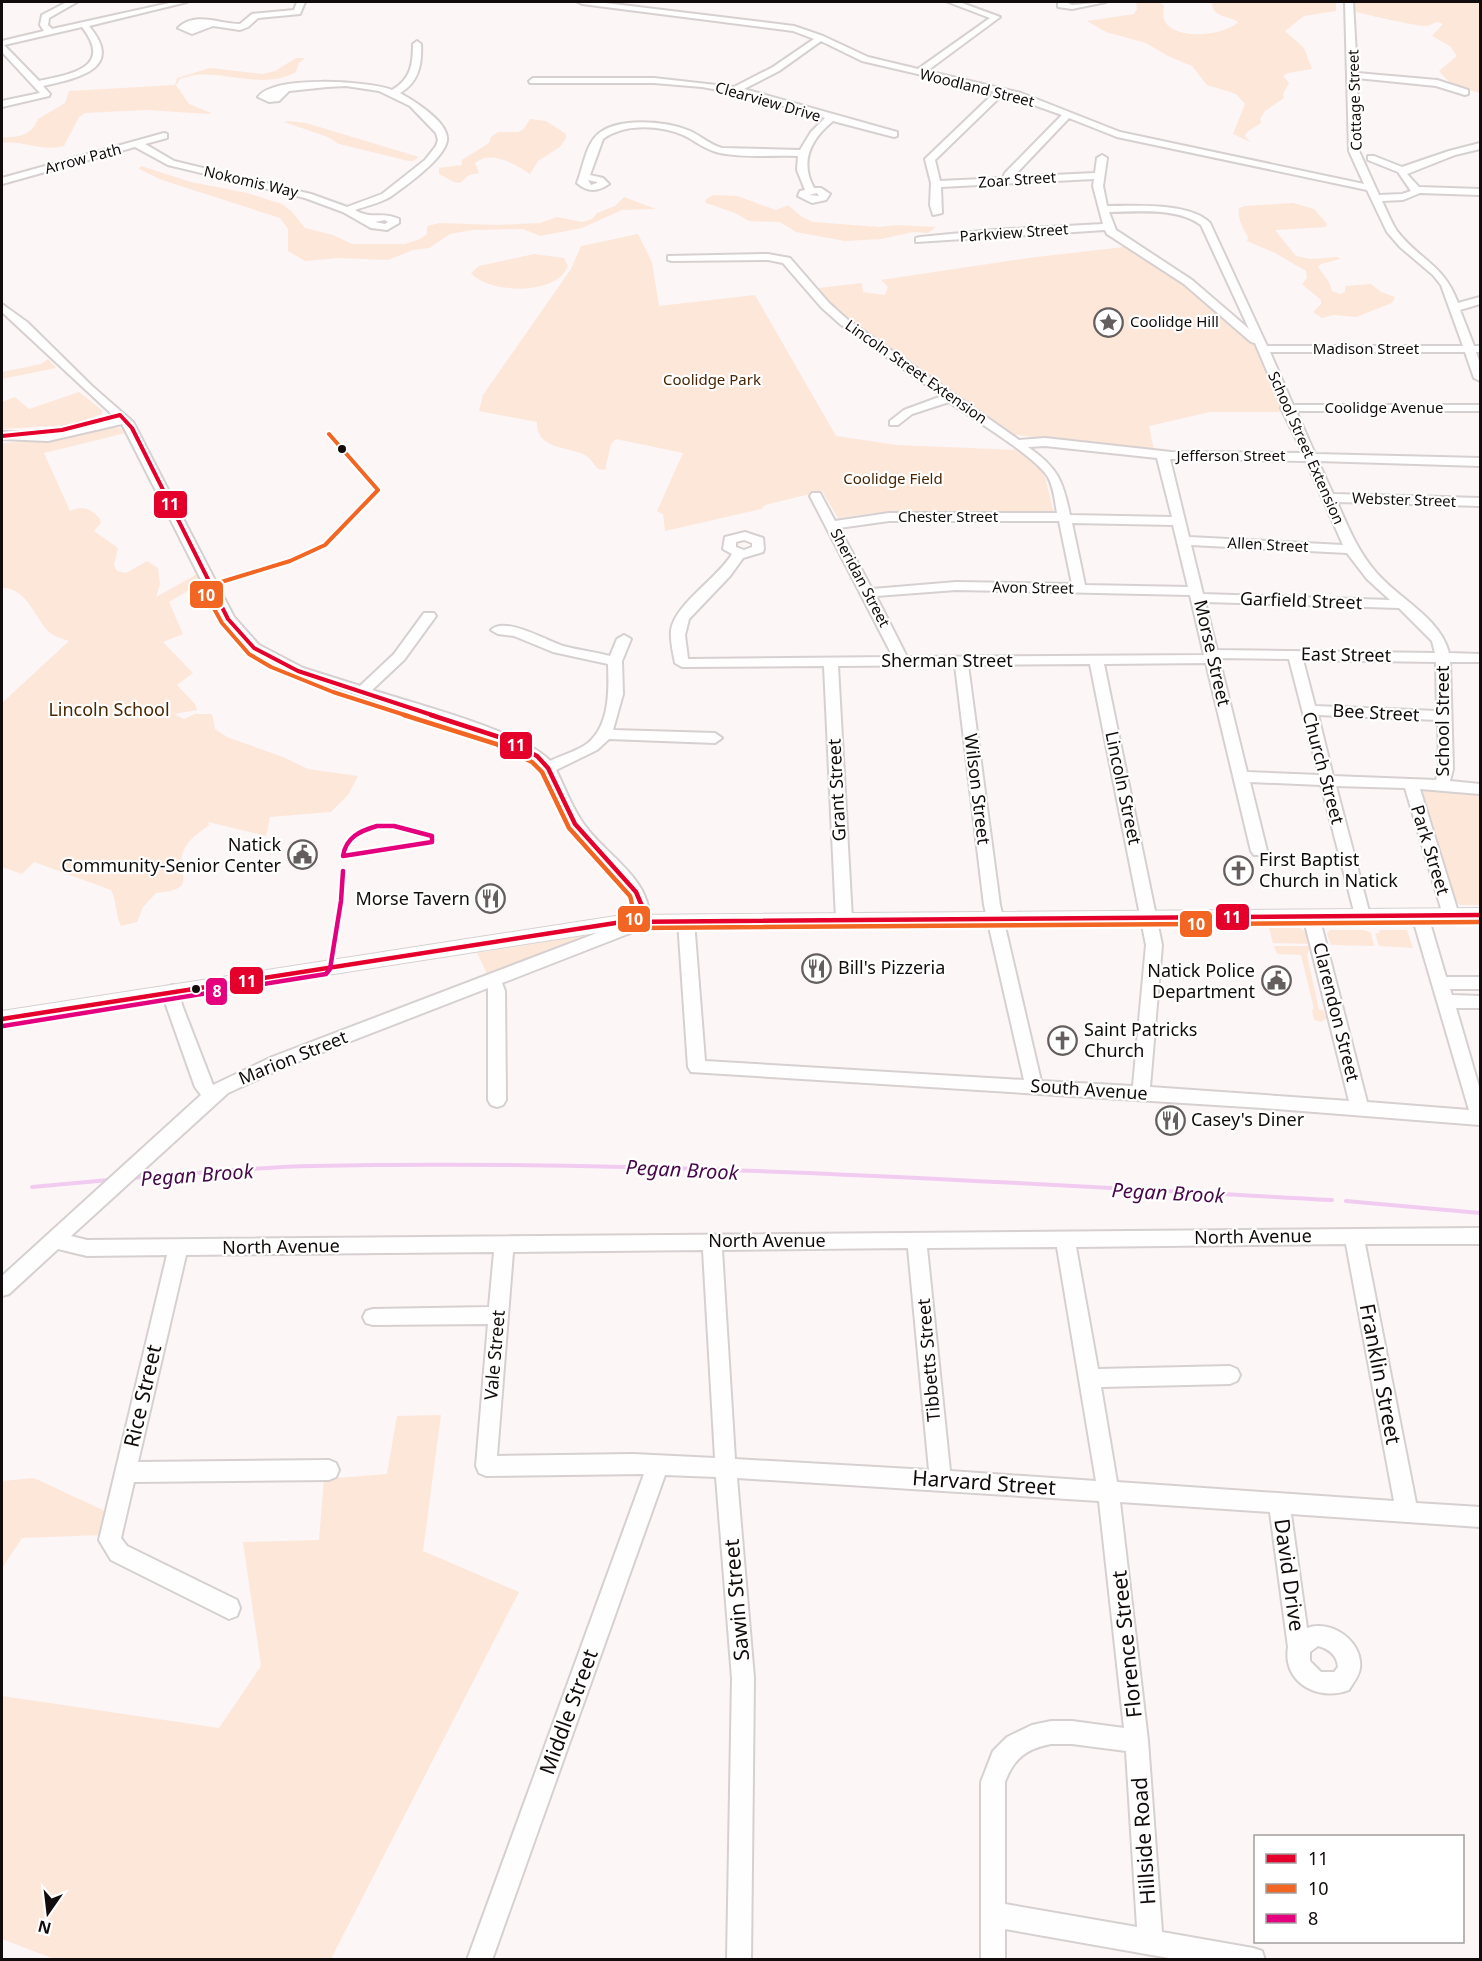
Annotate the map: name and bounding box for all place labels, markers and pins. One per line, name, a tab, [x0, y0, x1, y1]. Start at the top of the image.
place icon: Coolidge Hill	[1093, 306, 1125, 338]
place label: Coolidge Hill	[1130, 311, 1219, 331]
unlabelled marker	[336, 443, 348, 455]
place label: Natick Community-Senior Center	[61, 832, 282, 877]
public building icon: Natick Community-Senior Center	[286, 839, 318, 871]
place label: First Baptist Church in Natick	[1259, 847, 1398, 892]
church icon: First Baptist Church in Natick	[1222, 854, 1254, 886]
restaurant icon: Morse Tavern	[475, 883, 507, 915]
place label: Morse Tavern	[355, 886, 470, 910]
restaurant icon: Bill's Pizzeria	[801, 952, 833, 984]
place label: Bill's Pizzeria	[838, 955, 945, 979]
place label: Natick Police Department	[1147, 958, 1255, 1003]
public building icon: Natick Police Department	[1260, 965, 1292, 997]
unlabelled marker	[190, 983, 202, 995]
place label: Saint Patricks Church	[1084, 1017, 1197, 1062]
church icon: Saint Patricks Church	[1047, 1024, 1079, 1056]
restaurant icon: Casey's Diner	[1154, 1104, 1186, 1136]
place label: Casey's Diner	[1191, 1107, 1305, 1131]

